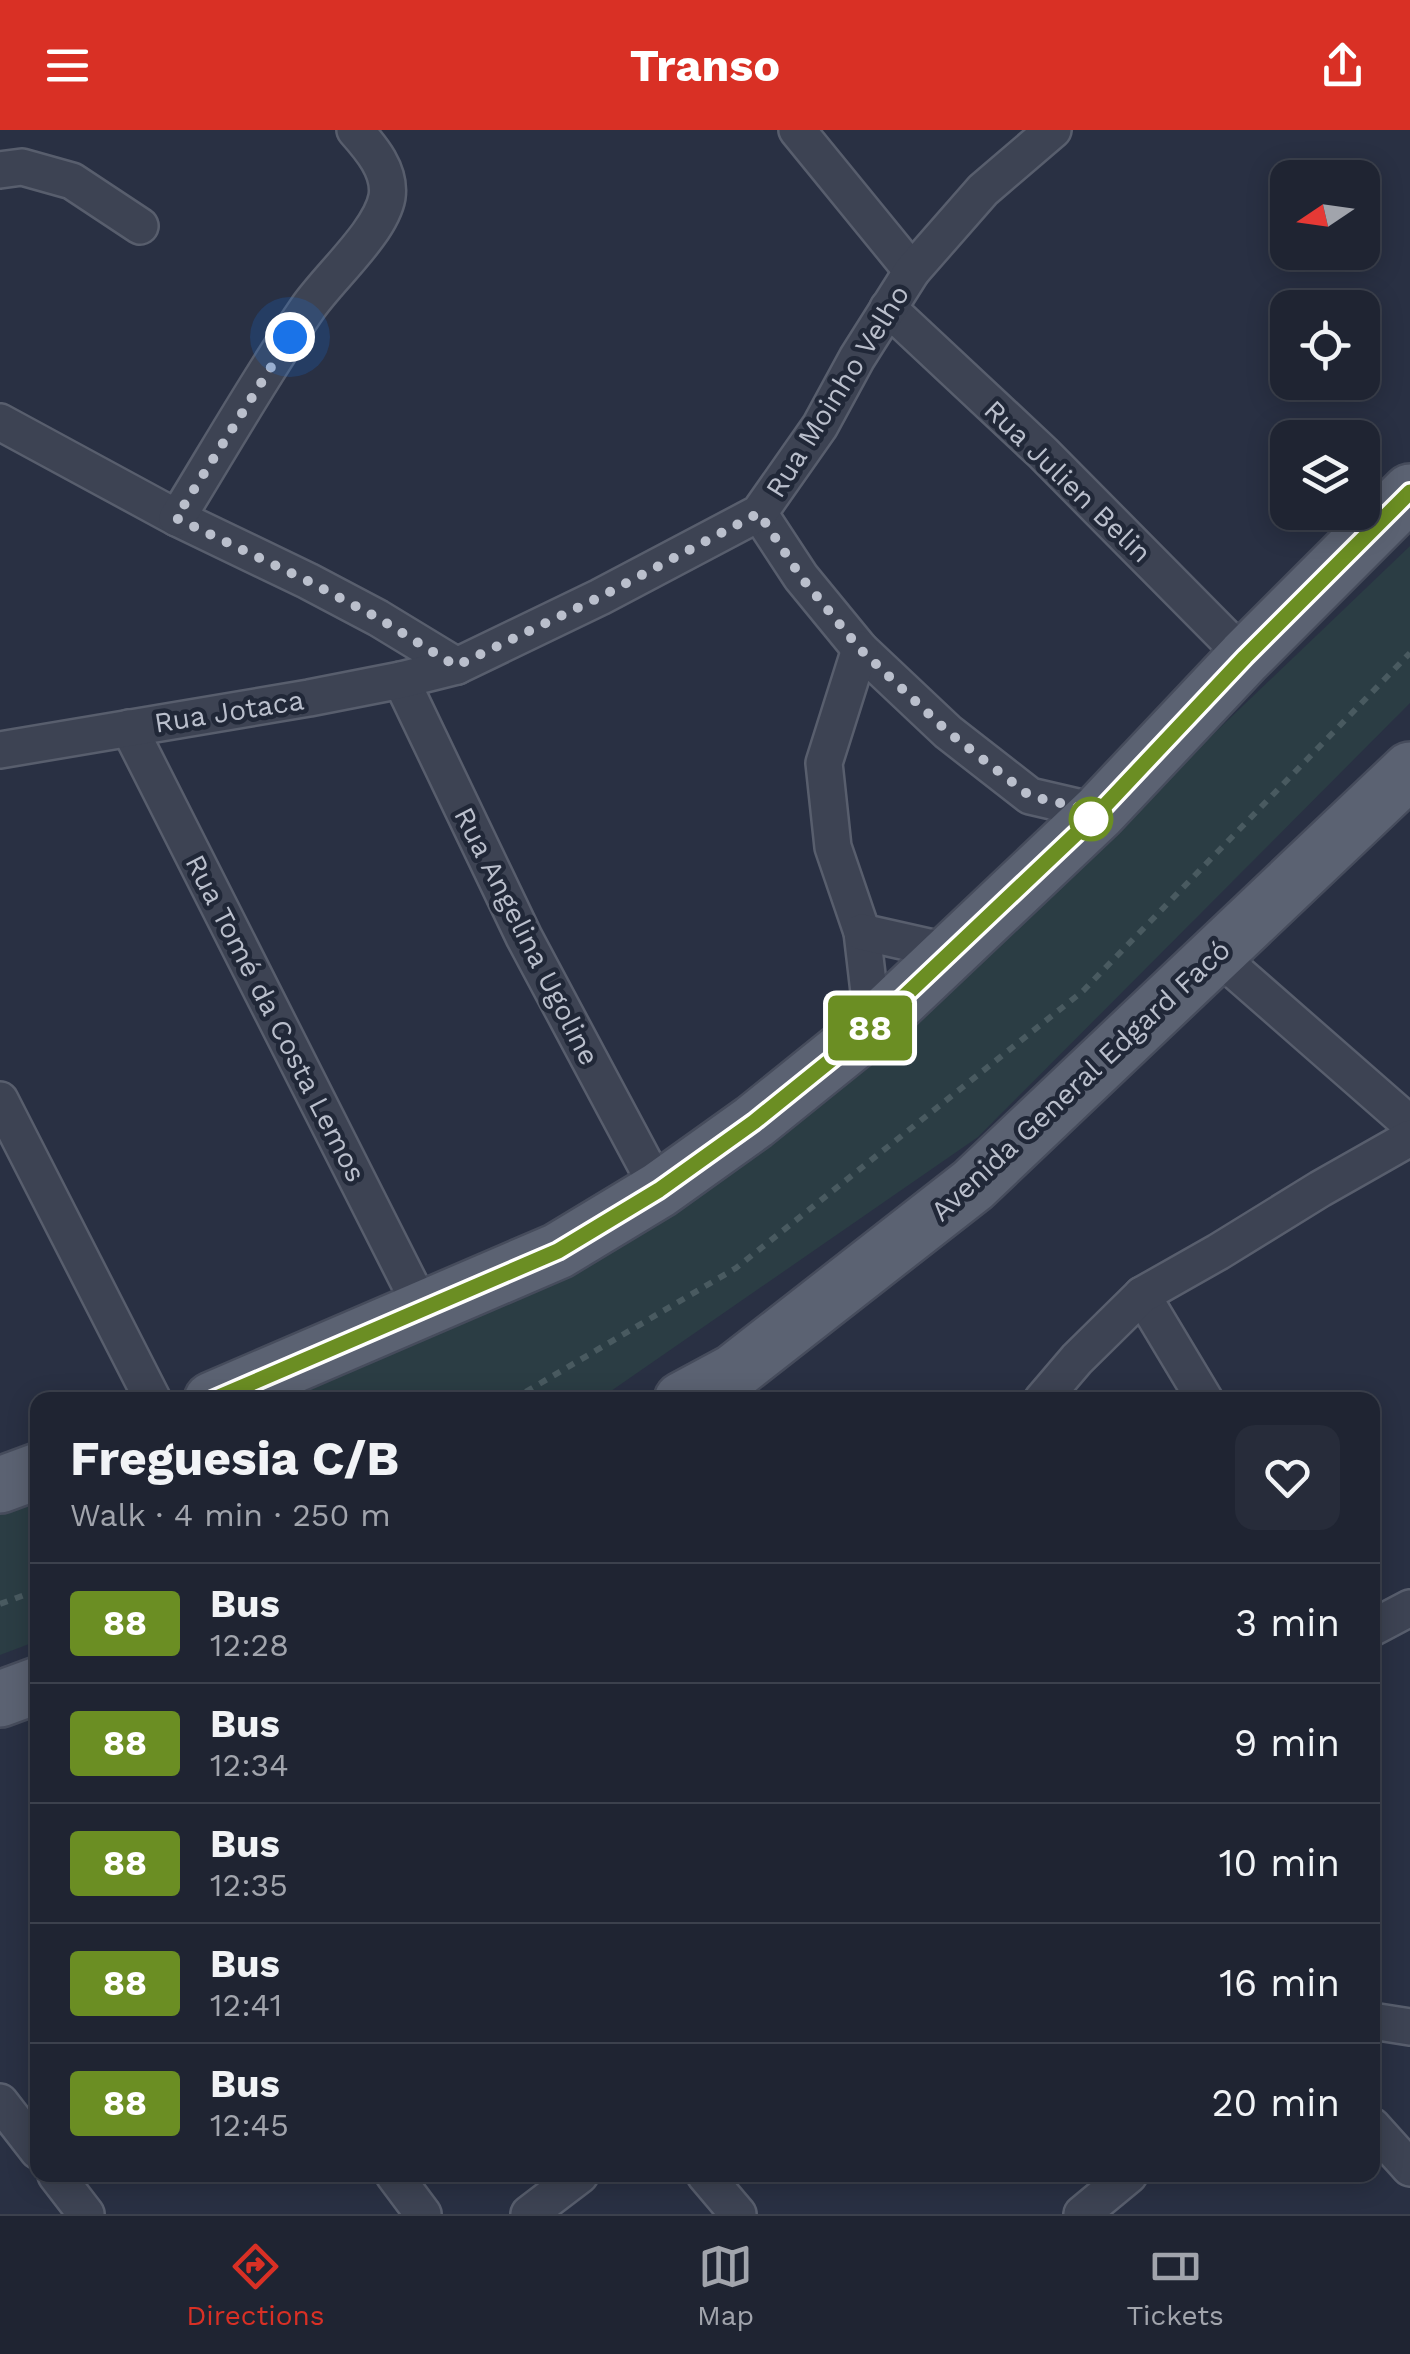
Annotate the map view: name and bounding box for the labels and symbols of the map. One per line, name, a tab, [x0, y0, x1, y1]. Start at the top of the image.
north arrow	[1270, 160, 1380, 270]
street label: Rua Moinho Velho	[759, 279, 916, 503]
your location	[265, 312, 315, 362]
street label: Rua Julien Belin	[977, 393, 1158, 569]
street label: Rua Jotaca	[152, 683, 306, 740]
unlabelled marker	[1070, 798, 1112, 840]
street label: Rua Angelina Ugoline	[447, 802, 606, 1071]
street label: Rua Tomé da Costa Lemos	[178, 849, 373, 1187]
street label: Avenida General Edgard Facó	[924, 933, 1237, 1228]
line badge: 88	[825, 996, 915, 1060]

